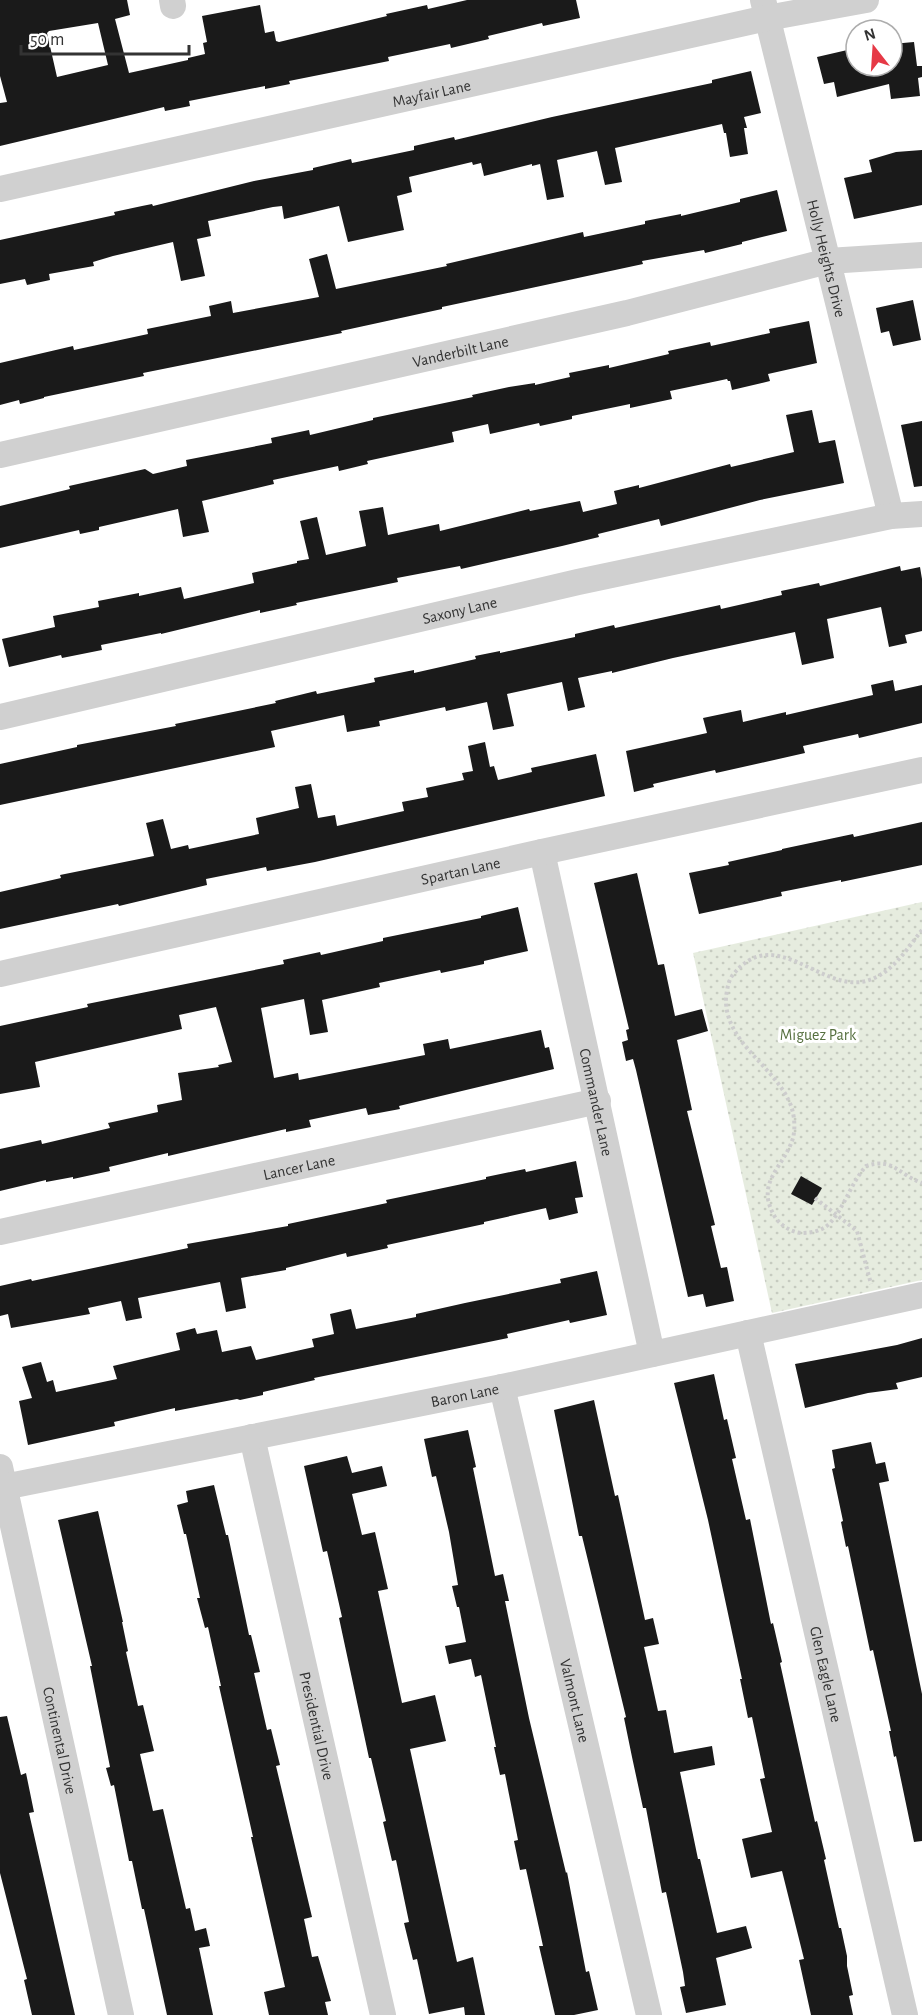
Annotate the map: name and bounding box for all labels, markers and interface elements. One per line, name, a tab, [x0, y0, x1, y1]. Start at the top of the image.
scale bar	[21, 18, 189, 56]
north arrow	[844, 18, 904, 78]
text: N	[862, 25, 878, 44]
text: 50 m	[30, 31, 64, 49]
street label: Mayfair Lane	[391, 77, 472, 110]
street label: Holly Heights Drive	[804, 198, 848, 319]
street label: Vanderbilt Lane	[411, 333, 510, 370]
street label: Saxony Lane	[421, 594, 499, 627]
street label: Spartan Lane	[419, 855, 502, 888]
park label: Miguez Park	[780, 1027, 857, 1043]
street label: Commander Lane	[576, 1047, 615, 1158]
street label: Lancer Lane	[262, 1152, 337, 1183]
street label: Baron Lane	[430, 1381, 500, 1410]
street label: Glen Eagle Lane	[807, 1625, 844, 1724]
street label: Valmont Lane	[557, 1657, 592, 1744]
street label: Presidential Drive	[296, 1670, 336, 1782]
street label: Continental Drive	[40, 1686, 79, 1796]

